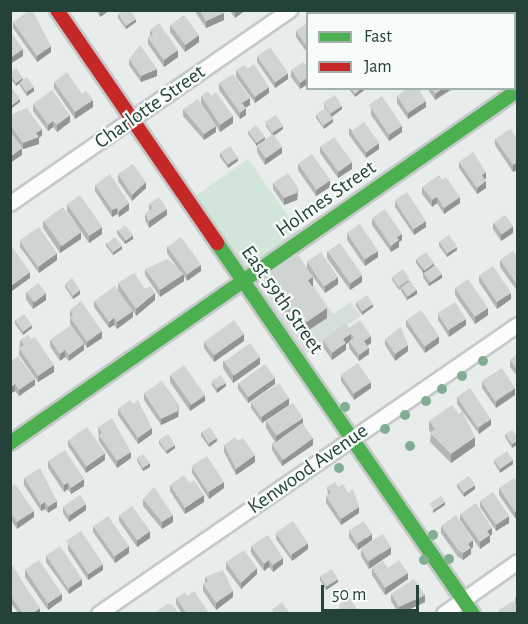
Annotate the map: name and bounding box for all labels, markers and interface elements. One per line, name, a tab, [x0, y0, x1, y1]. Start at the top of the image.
legend	[306, 12, 516, 90]
text: Fast	[364, 28, 392, 46]
text: Jam	[364, 58, 392, 76]
street label: Charlotte Street	[90, 60, 210, 154]
street label: Holmes Street	[271, 155, 381, 243]
street label: East 59th Street	[235, 241, 329, 359]
street label: Kenwood Avenue	[243, 418, 373, 520]
scale bar	[324, 573, 422, 611]
text: 50 m	[332, 586, 366, 604]

